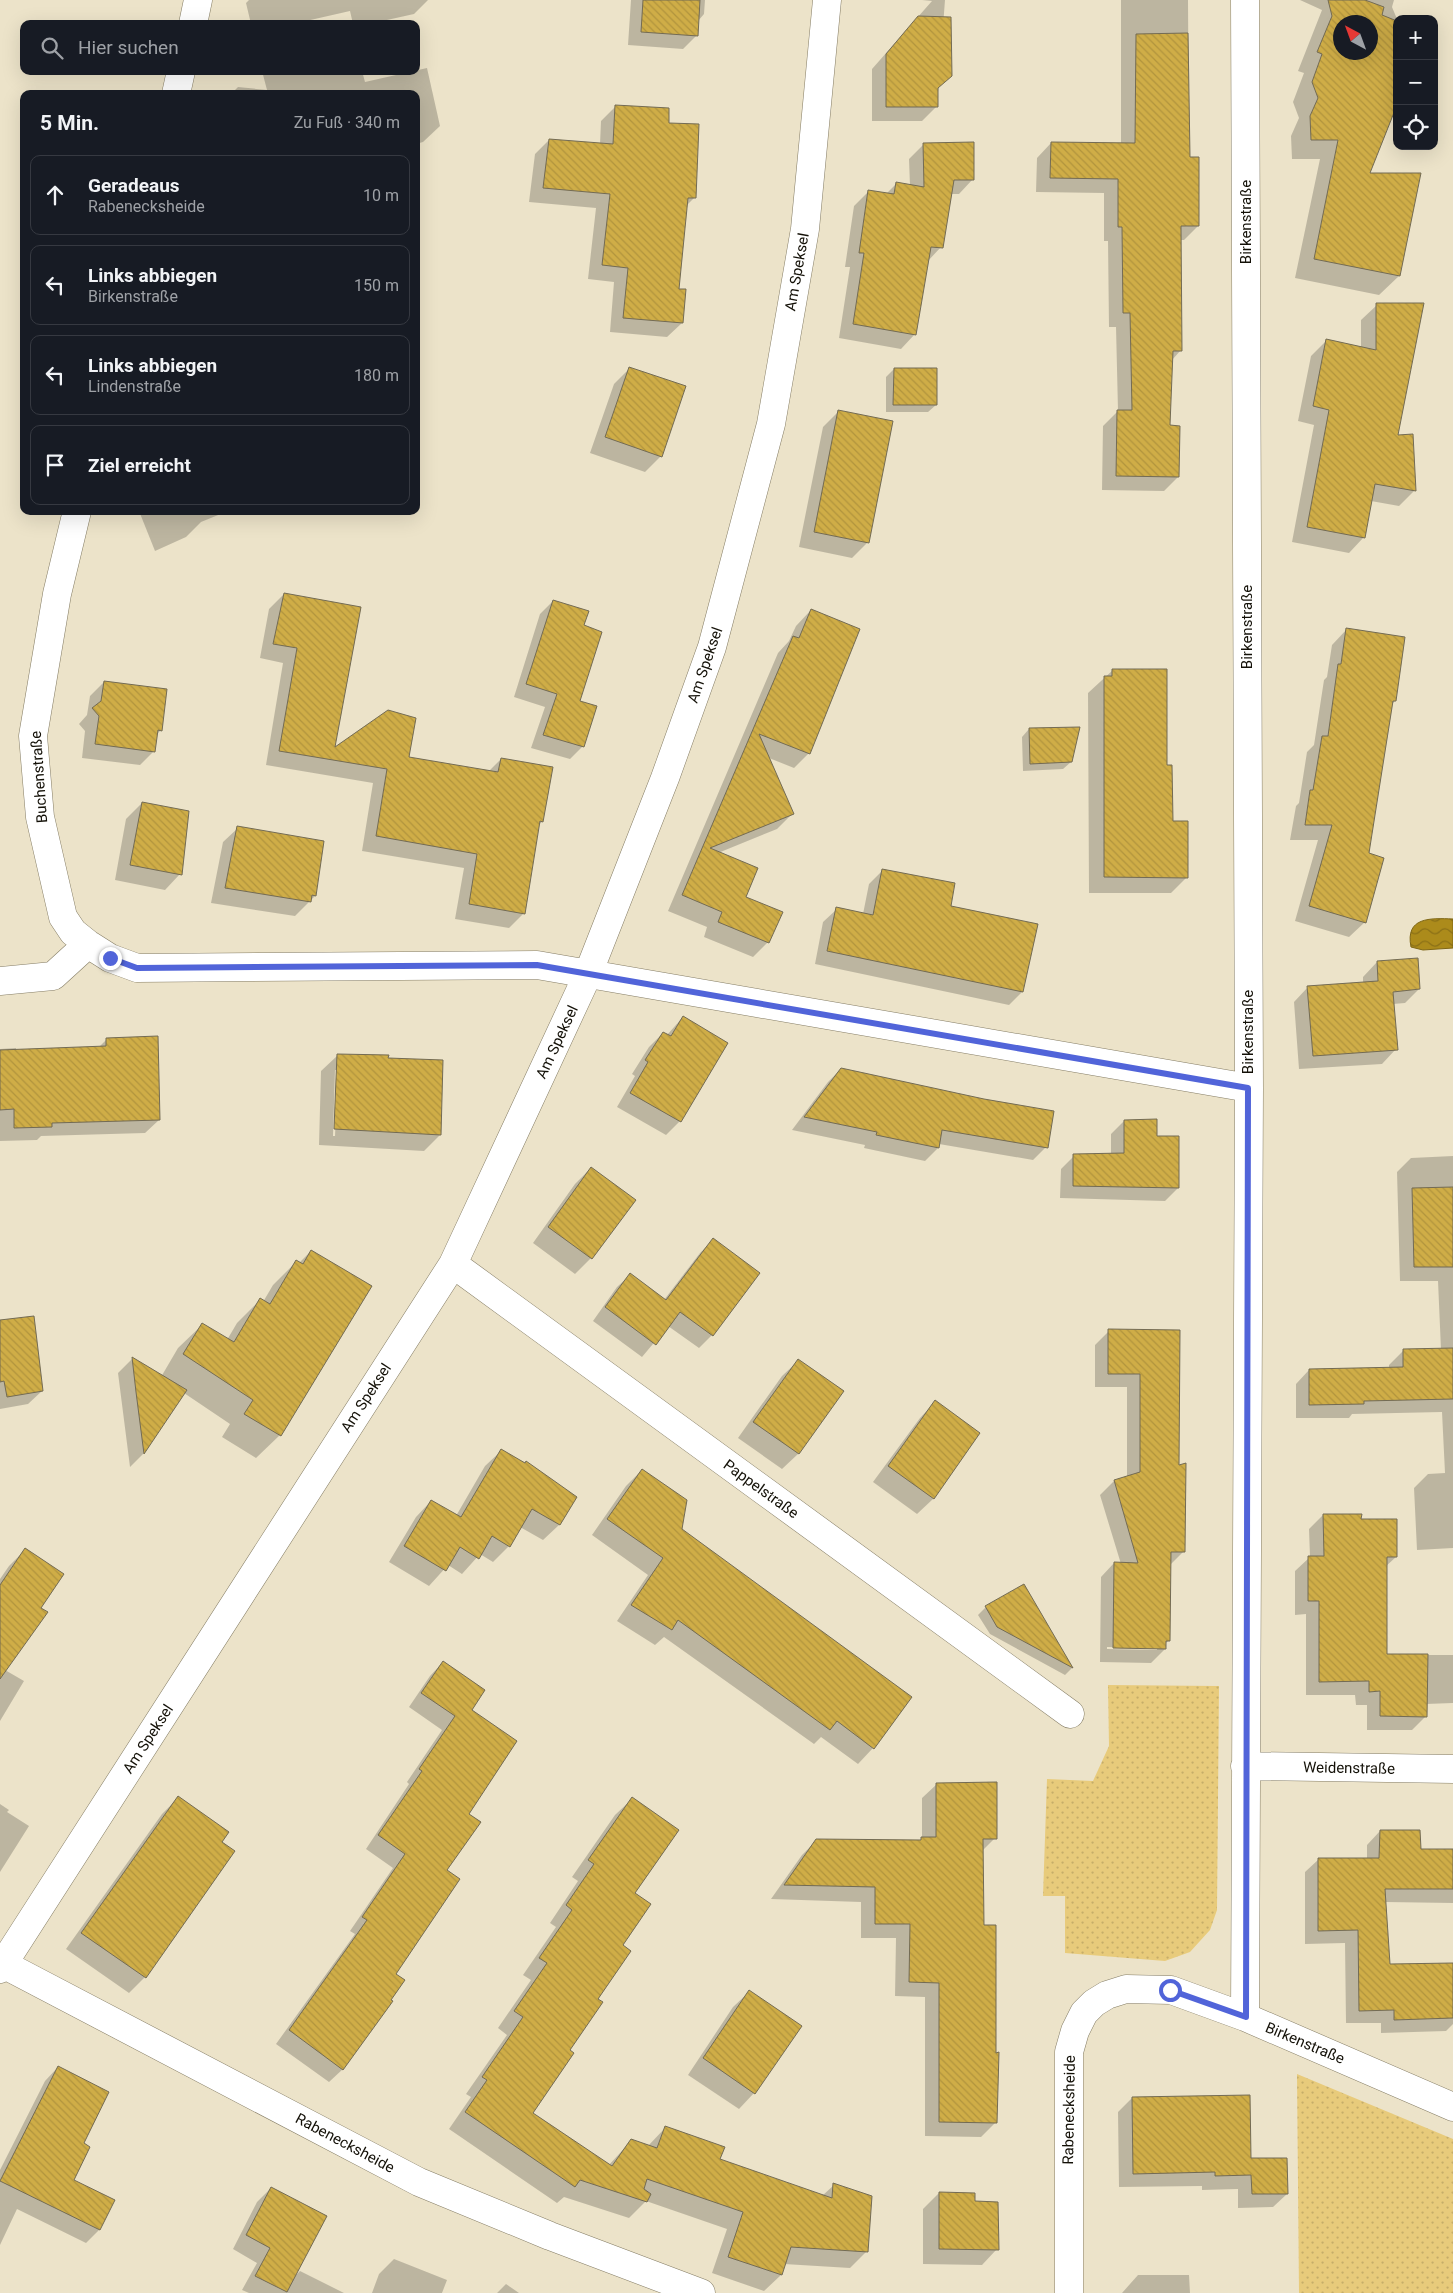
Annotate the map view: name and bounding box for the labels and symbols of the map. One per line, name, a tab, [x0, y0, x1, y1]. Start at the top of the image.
north arrow	[1333, 15, 1378, 60]
street label: Birkenstraße	[1237, 180, 1255, 264]
street label: Am Speksel	[781, 232, 813, 312]
street label: Birkenstraße	[1238, 585, 1256, 669]
street label: Am Speksel	[684, 625, 726, 705]
street label: Buchenstraße	[27, 730, 51, 824]
route end	[99, 947, 122, 970]
street label: Birkenstraße	[1239, 990, 1257, 1074]
street label: Am Speksel	[532, 1002, 582, 1082]
street label: Am Speksel	[337, 1360, 395, 1436]
street label: Pappelstraße	[720, 1456, 802, 1522]
street label: Am Speksel	[119, 1701, 177, 1777]
street label: Weidenstraße	[1303, 1758, 1395, 1778]
route start	[1159, 1979, 1182, 2002]
street label: Birkenstraße	[1263, 2018, 1347, 2068]
street label: Rabenecksheide	[1059, 2055, 1079, 2165]
street label: Rabenecksheide	[292, 2109, 398, 2177]

